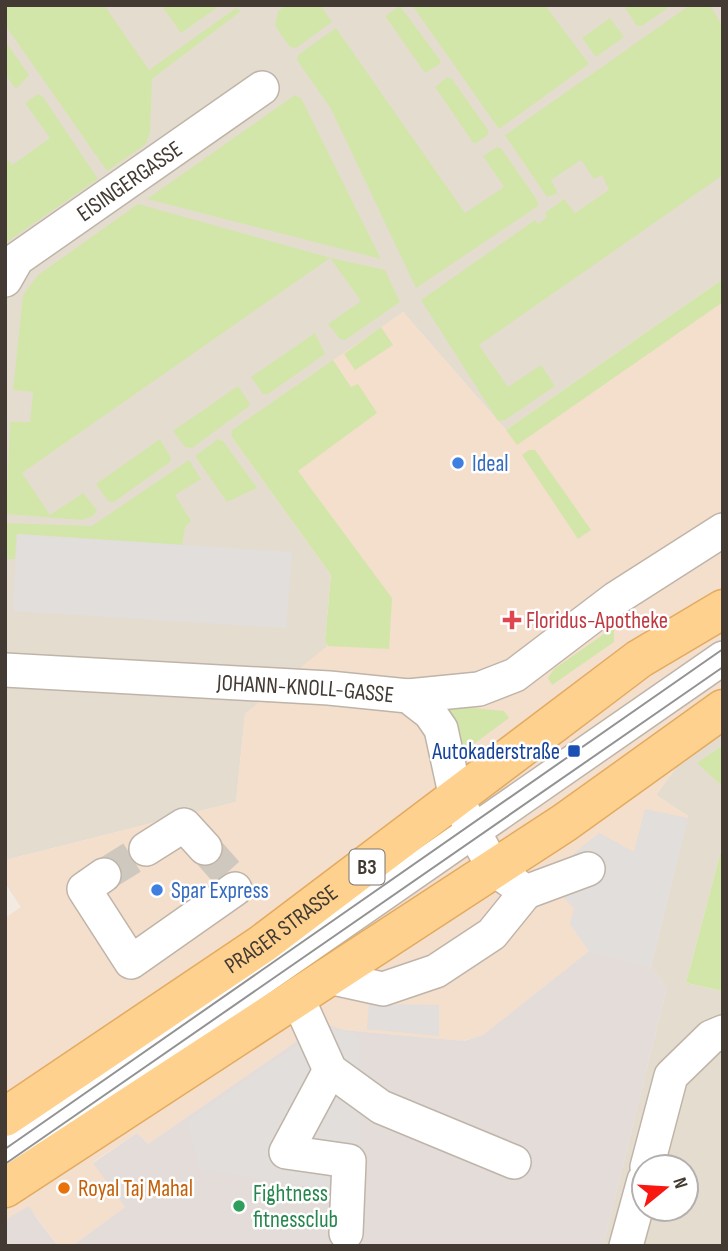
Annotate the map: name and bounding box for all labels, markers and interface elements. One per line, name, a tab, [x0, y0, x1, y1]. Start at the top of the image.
street label: EISINGERGASSE	[72, 135, 188, 228]
place label: Ideal	[472, 450, 509, 478]
marker: Ideal	[450, 455, 466, 471]
place label: Floridus-Apotheke	[526, 607, 668, 635]
marker: Floridus-Apotheke	[504, 612, 520, 628]
street label: JOHANN-KNOLL-GASSE	[215, 669, 395, 709]
place label: Autokaderstraße	[431, 738, 560, 766]
marker: Autokaderstraße	[566, 743, 582, 759]
road number: B3	[350, 850, 384, 884]
place label: Spar Express	[171, 877, 269, 905]
street label: PRAGER STRASSE	[220, 879, 344, 980]
marker: Spar Express	[149, 882, 165, 898]
north arrow	[630, 1153, 700, 1223]
place label: Royal Taj Mahal	[78, 1175, 193, 1203]
text: N	[667, 1175, 692, 1192]
marker: Royal Taj Mahal	[56, 1180, 72, 1196]
place label: Fightness fitnessclub	[253, 1180, 338, 1234]
marker: Fightness fitnessclub	[231, 1198, 247, 1214]

